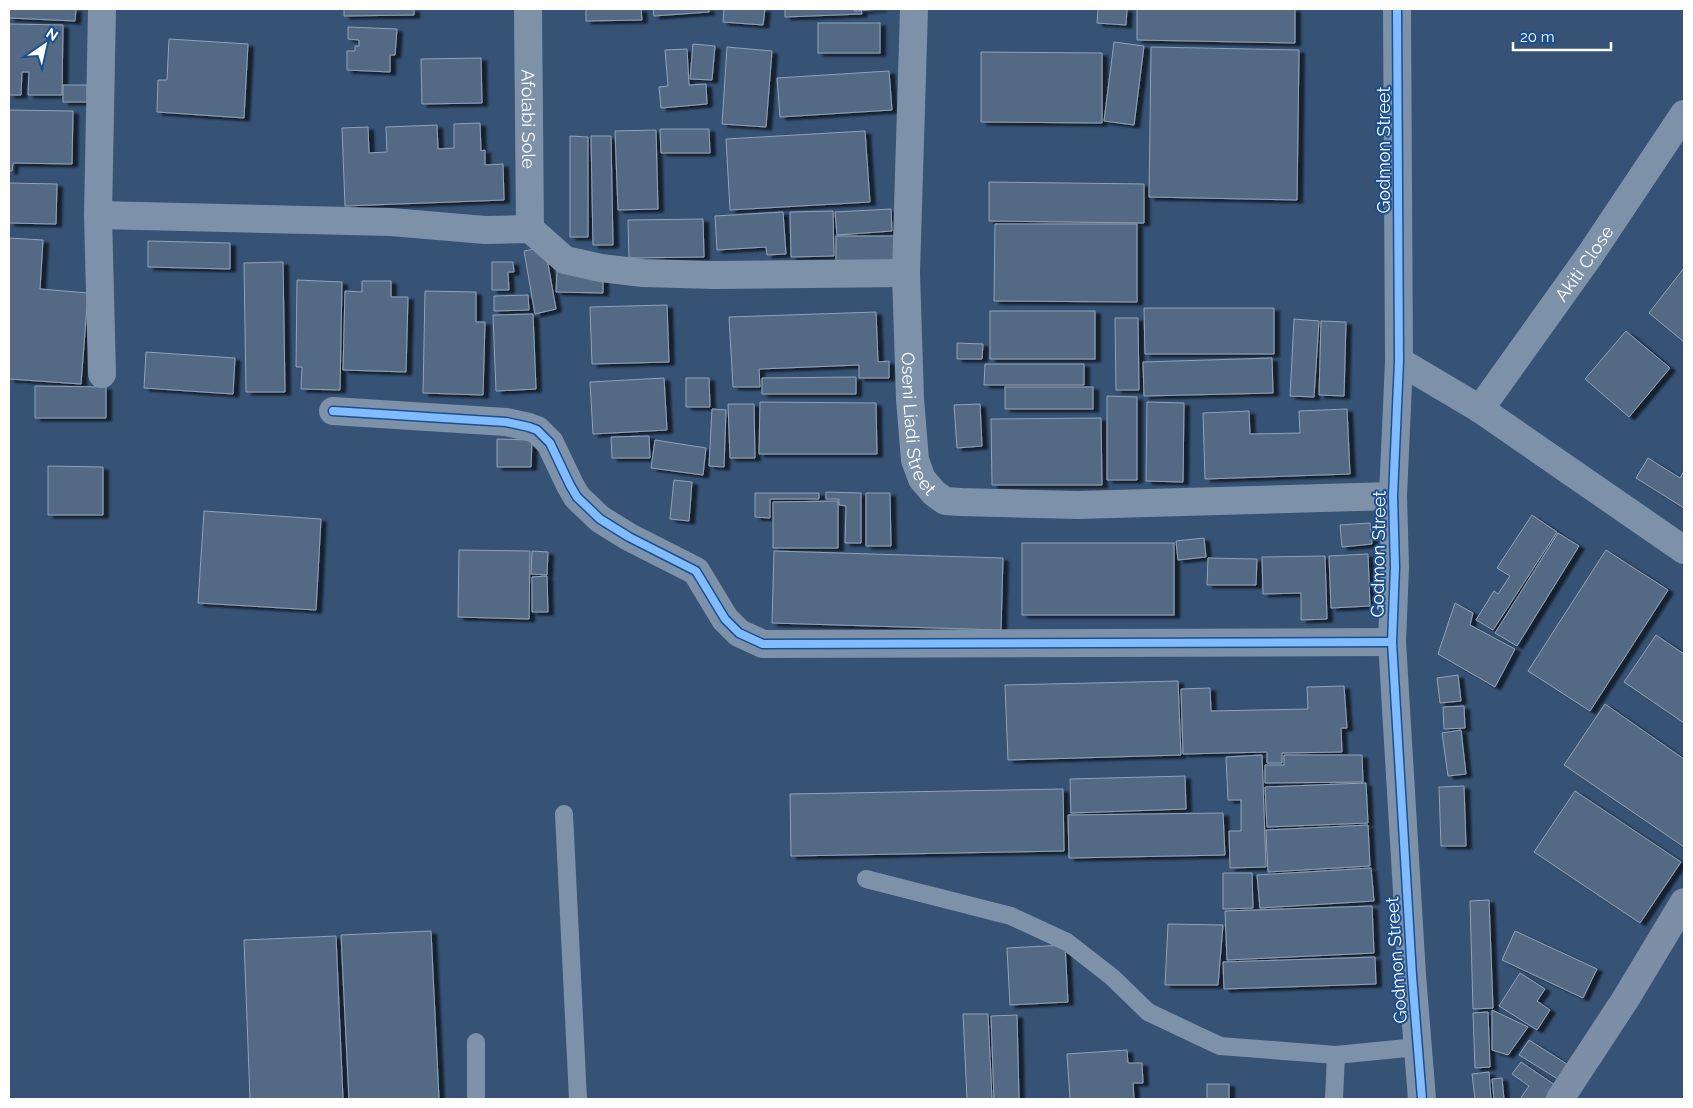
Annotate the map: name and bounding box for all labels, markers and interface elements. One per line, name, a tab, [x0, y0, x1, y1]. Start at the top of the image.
north arrow	[20, 20, 70, 70]
scale bar	[1513, 20, 1610, 52]
text: N	[43, 25, 61, 44]
text: 20 m	[1520, 28, 1555, 46]
street label: Afolabi Sole	[518, 69, 540, 169]
street label: Godmon Street	[1373, 86, 1394, 214]
street label: Akiti Close	[1550, 221, 1618, 305]
street label: Oseni Liadi Street	[898, 352, 941, 499]
street label: Godmon Street	[1366, 490, 1390, 618]
street label: Godmon Street	[1381, 896, 1411, 1024]

